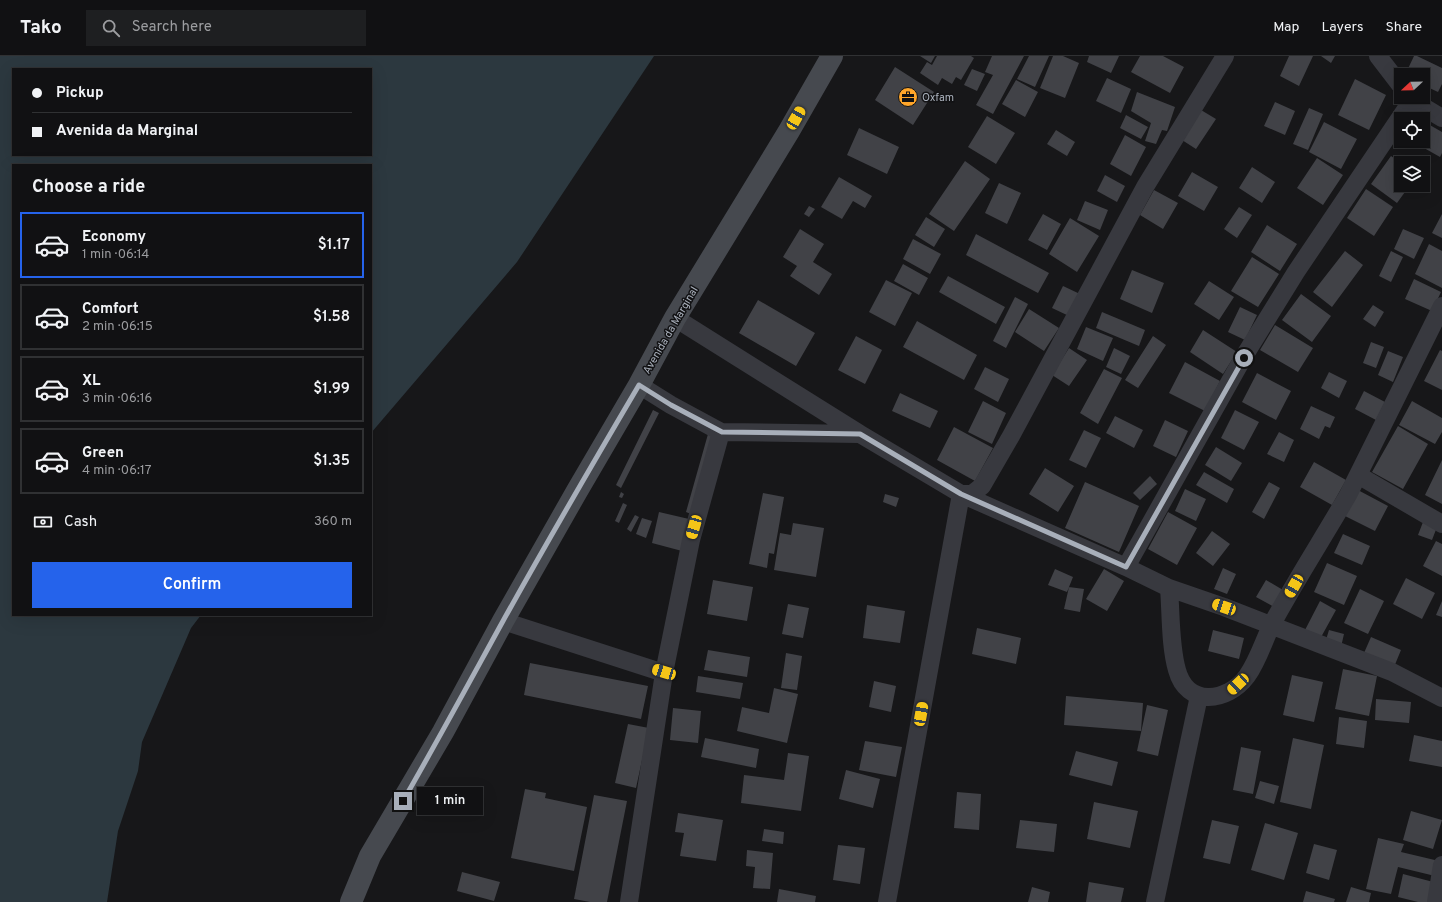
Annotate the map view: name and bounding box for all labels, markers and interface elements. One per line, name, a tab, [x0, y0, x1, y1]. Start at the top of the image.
search box	[86, 10, 366, 46]
text: Tako	[20, 16, 62, 40]
icon: search	[100, 17, 122, 39]
text: Search here	[132, 18, 212, 37]
text: Map	[1273, 19, 1299, 36]
text: Layers	[1321, 19, 1363, 36]
text: Share	[1385, 19, 1422, 36]
north arrow	[1394, 68, 1430, 104]
map controls	[1394, 68, 1430, 192]
text: Pickup	[56, 84, 104, 103]
office icon: Oxfam	[897, 86, 919, 108]
place label: Oxfam	[922, 91, 954, 105]
car	[785, 105, 807, 131]
button: locate	[1394, 112, 1430, 148]
text: Avenida da Marginal	[56, 122, 198, 141]
button: layers	[1394, 156, 1430, 192]
text: Choose a ride	[32, 176, 145, 199]
icon: car	[34, 227, 70, 263]
text: Economy	[82, 228, 146, 247]
text: $1.17	[318, 236, 350, 255]
text: 1 min · 06:14	[82, 247, 149, 263]
street label: Avenida da Marginal	[640, 284, 702, 377]
icon: car	[34, 299, 70, 335]
text: Comfort	[82, 300, 139, 319]
text: $1.58	[313, 308, 350, 327]
text: 2 min · 06:15	[82, 319, 153, 335]
route start	[1235, 349, 1253, 367]
icon: car	[34, 371, 70, 407]
text: XL	[82, 372, 100, 391]
text: $1.99	[313, 380, 350, 399]
text: 3 min · 06:16	[82, 391, 152, 407]
icon: car	[34, 443, 70, 479]
text: Green	[82, 444, 124, 463]
text: $1.35	[313, 452, 350, 471]
text: 4 min · 06:17	[82, 463, 152, 479]
icon: cash	[32, 511, 54, 533]
text: Cash	[64, 513, 97, 532]
text: 360 m	[314, 514, 352, 530]
car	[685, 514, 703, 540]
button: Confirm	[32, 562, 352, 608]
car	[1283, 573, 1305, 599]
car	[1211, 597, 1237, 617]
car	[651, 663, 677, 681]
car	[1225, 671, 1251, 697]
car	[913, 701, 929, 727]
callout: 1 min	[417, 787, 483, 815]
route end	[394, 792, 412, 810]
text: 1 min	[435, 793, 465, 809]

